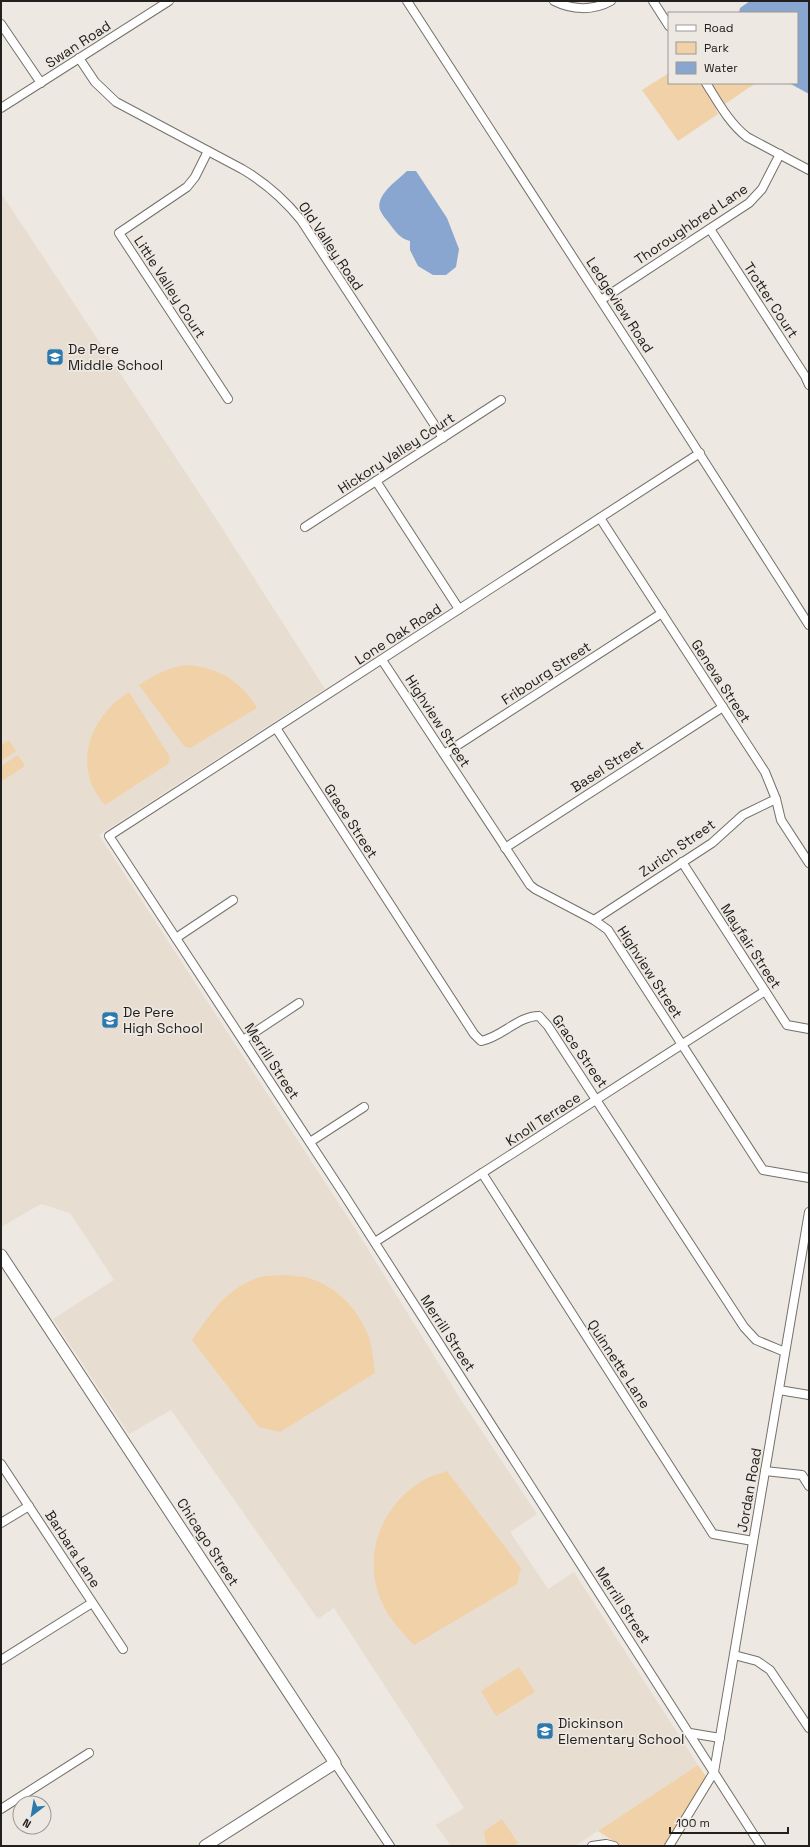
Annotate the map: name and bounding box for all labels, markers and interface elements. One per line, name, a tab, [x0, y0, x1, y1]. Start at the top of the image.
legend	[668, 12, 798, 84]
street label: Swan Road	[42, 16, 114, 72]
text: Road	[704, 20, 733, 36]
text: Park	[704, 40, 729, 56]
text: Water	[704, 60, 738, 76]
street label: Thoroughbred Lane	[631, 179, 751, 269]
street label: Old Valley Road	[295, 198, 367, 294]
street label: Little Valley Court	[130, 232, 210, 342]
street label: Ledgeview Road	[582, 254, 658, 356]
street label: Trotter Court	[740, 259, 802, 341]
place label: De Pere Middle School	[68, 340, 163, 374]
school or university icon: De Pere Middle School	[45, 347, 65, 367]
street label: Hickory Valley Court	[334, 409, 458, 497]
street label: Lone Oak Road	[351, 599, 445, 669]
street label: Geneva Street	[687, 636, 755, 726]
street label: Fribourg Street	[498, 637, 594, 709]
street label: Highview Street	[401, 671, 475, 771]
street label: Basel Street	[567, 736, 647, 796]
street label: Grace Street	[320, 780, 382, 862]
street label: Zurich Street	[636, 815, 718, 881]
street label: Mayfair Street	[717, 900, 785, 992]
street label: Highview Street	[613, 922, 687, 1022]
place label: De Pere High School	[123, 1003, 203, 1037]
school or university icon: De Pere High School	[100, 1010, 120, 1030]
street label: Grace Street	[548, 1011, 612, 1091]
street label: Merrill Street	[241, 1019, 303, 1103]
street label: Knoll Terrace	[502, 1088, 584, 1150]
street label: Merrill Street	[417, 1291, 479, 1375]
street label: Quinnette Lane	[584, 1316, 654, 1412]
street label: Jordan Road	[733, 1446, 765, 1534]
street label: Chicago Street	[173, 1495, 243, 1589]
street label: Barbara Lane	[41, 1507, 105, 1591]
street label: Merrill Street	[592, 1563, 654, 1647]
place label: Dickinson Elementary School	[558, 1714, 684, 1748]
school or university icon: Dickinson Elementary School	[535, 1721, 555, 1741]
north arrow	[12, 1795, 52, 1835]
scale bar	[670, 1809, 788, 1835]
text: 100 m	[676, 1815, 710, 1831]
text: N	[20, 1816, 34, 1831]

